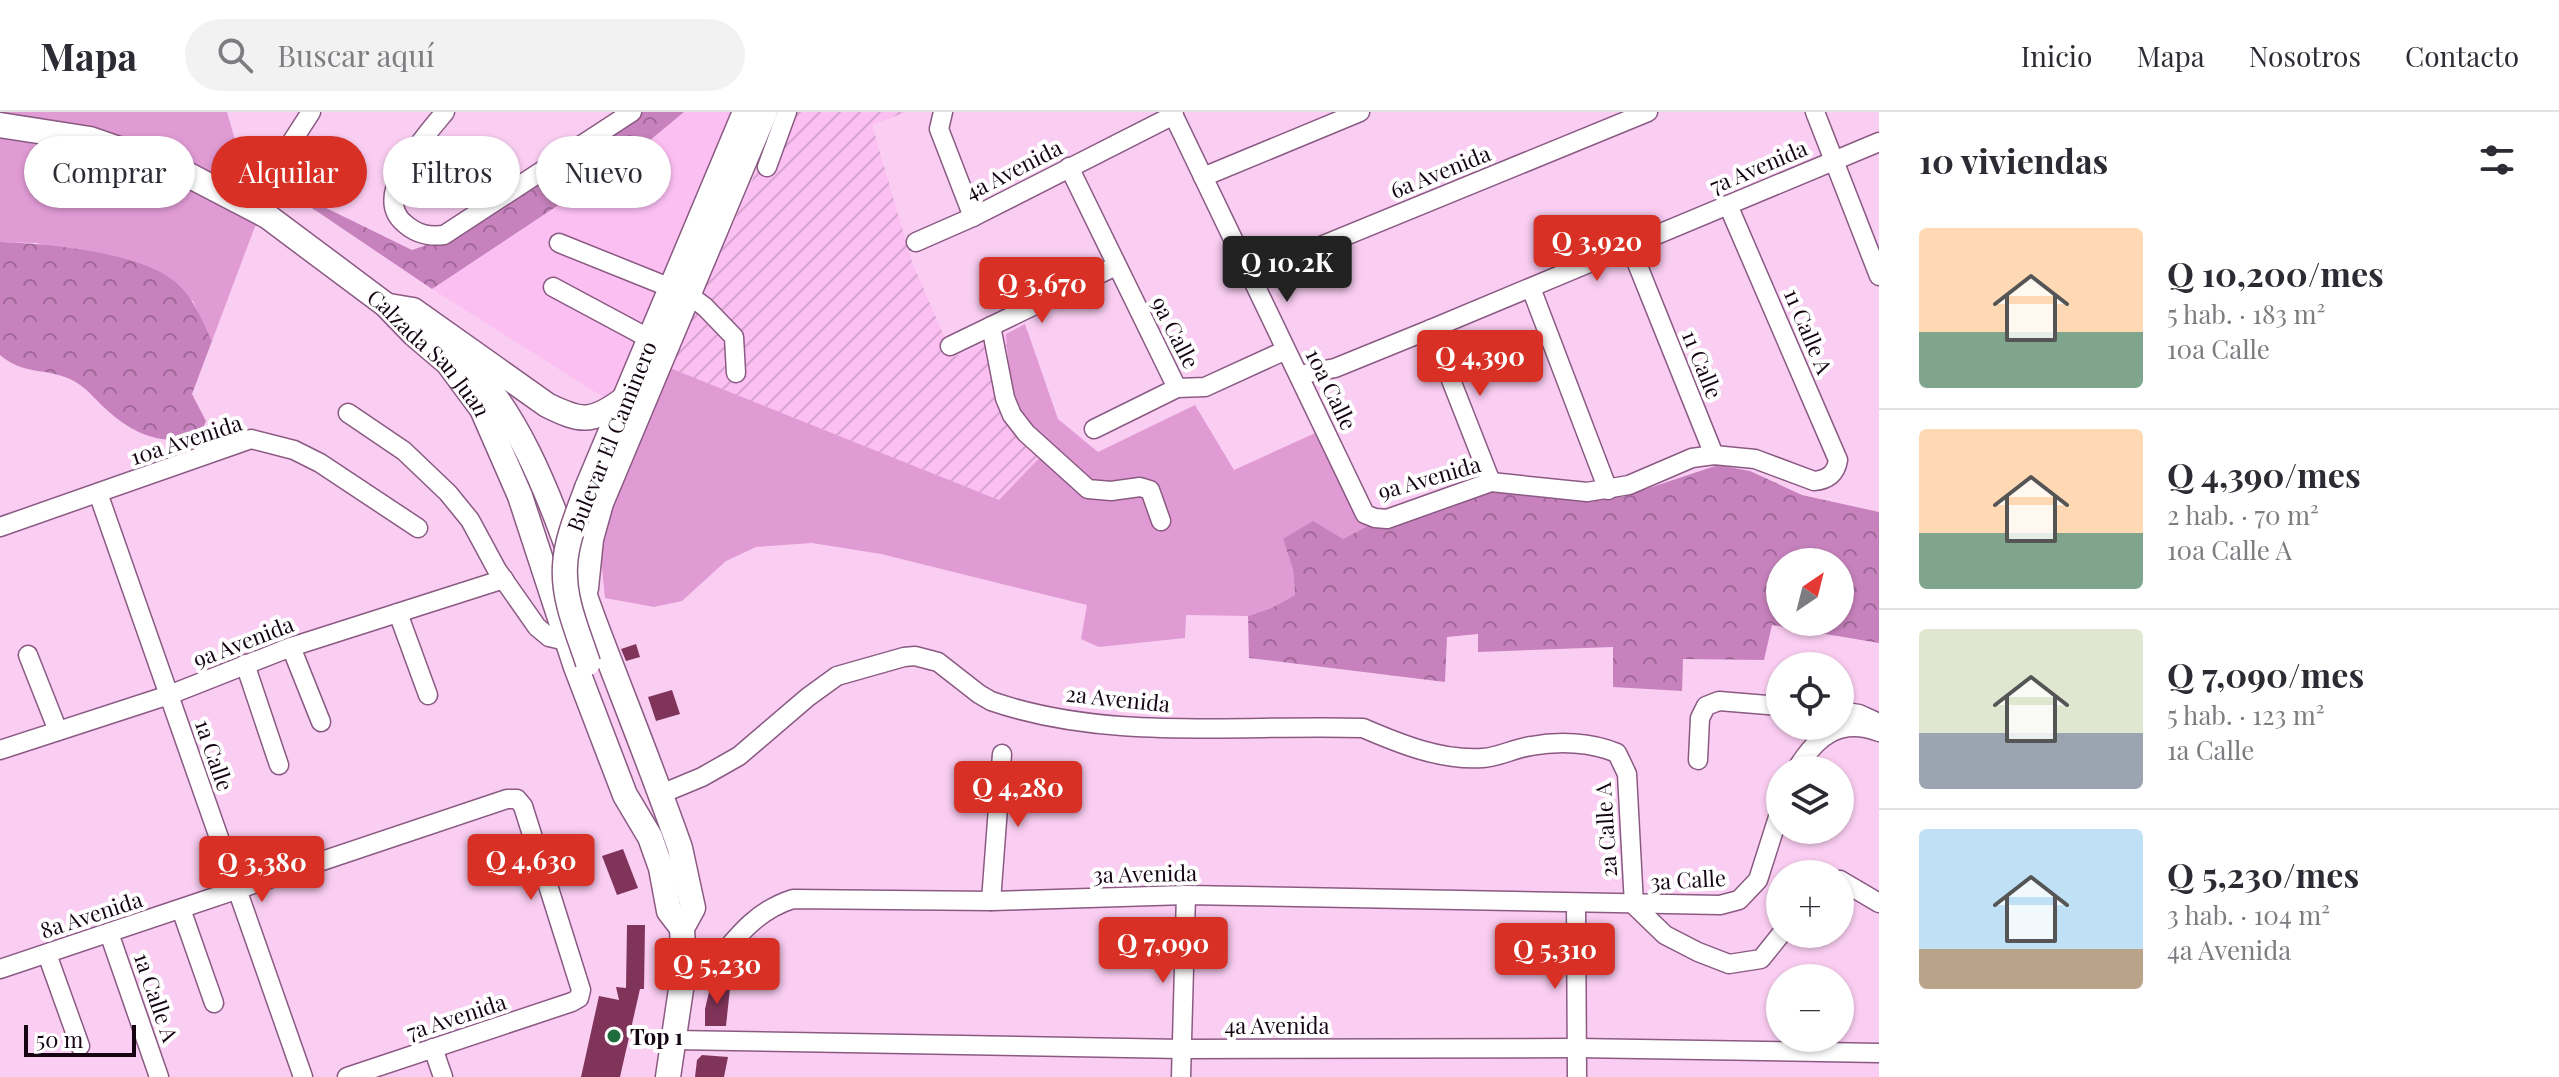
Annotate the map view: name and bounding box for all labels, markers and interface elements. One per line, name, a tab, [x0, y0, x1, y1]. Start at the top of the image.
search box	[185, 19, 745, 91]
text: Mapa	[40, 30, 137, 81]
icon: search	[213, 33, 257, 77]
text: Buscar aquí	[277, 35, 434, 75]
text: Inicio	[2021, 37, 2092, 74]
text: Mapa	[2136, 37, 2205, 74]
text: Nosotros	[2249, 37, 2361, 74]
text: Contacto	[2405, 37, 2519, 74]
street label: 4a Avenida	[959, 132, 1067, 206]
street label: 7a Avenida	[1705, 132, 1811, 200]
chip: Comprar	[24, 136, 195, 208]
chip: Alquilar	[211, 136, 367, 208]
chip: Filtros	[383, 136, 520, 208]
chip: Nuevo	[536, 136, 671, 208]
street label: 6a Avenida	[1385, 137, 1495, 205]
text: 10 viviendas	[1919, 137, 2108, 183]
icon: filters	[2475, 138, 2519, 182]
pin: Q 3,920	[1523, 215, 1671, 283]
text: Q 3,920	[1552, 223, 1642, 258]
pin: Q 10.2K	[1213, 236, 1361, 304]
text: Q 10.2K	[1241, 244, 1333, 279]
text: Q 10,200/mes	[2167, 250, 2384, 296]
pin: Q 3,670	[968, 257, 1116, 325]
icon: home	[1983, 260, 2079, 356]
text: Q 3,670	[997, 265, 1087, 300]
street label: Calzada San Juan	[362, 281, 498, 421]
street label: 11 Calle A	[1778, 284, 1840, 378]
street label: 9a Calle	[1145, 291, 1207, 373]
text: 5 hab. · 183 m²	[2167, 296, 2325, 331]
street label: 11 Calle	[1676, 325, 1730, 403]
pin: Q 4,390	[1406, 330, 1554, 398]
text: 10a Calle	[2167, 331, 2270, 366]
street label: Bulevar El Caminero	[559, 336, 663, 536]
text: Q 4,390	[1435, 338, 1525, 373]
street label: 10a Calle	[1299, 343, 1365, 435]
street label: 10a Avenida	[126, 407, 246, 471]
street label: 9a Avenida	[1374, 448, 1484, 506]
text: Q 4,390/mes	[2167, 451, 2361, 497]
icon: home	[1983, 461, 2079, 557]
text: 2 hab. · 70 m²	[2167, 497, 2319, 532]
text: 10a Calle A	[2167, 532, 2292, 567]
north arrow	[1766, 548, 1854, 636]
map controls	[1766, 548, 1854, 1052]
street label: 9a Avenida	[188, 608, 298, 674]
text: Q 7,090/mes	[2167, 651, 2364, 697]
button: locate	[1766, 652, 1854, 740]
icon: home	[1983, 661, 2079, 757]
street label: 2a Avenida	[1064, 678, 1172, 718]
text: 5 hab. · 123 m²	[2167, 697, 2325, 732]
street label: 1a Calle	[189, 715, 241, 795]
text: 1a Calle	[2167, 732, 2254, 767]
button: layers	[1766, 756, 1854, 844]
pin: Q 4,280	[944, 761, 1092, 829]
text: Q 4,280	[972, 769, 1064, 804]
street label: 2a Calle A	[1587, 781, 1623, 878]
pin: Q 4,630	[457, 834, 605, 902]
pin: Q 3,380	[188, 836, 336, 904]
text: Q 4,630	[486, 842, 576, 877]
text: Q 3,380	[217, 844, 307, 879]
text: Q 5,230/mes	[2167, 851, 2359, 897]
street label: 3a Avenida	[1093, 857, 1197, 889]
button: +	[1766, 860, 1854, 948]
icon: home	[1983, 861, 2079, 957]
street label: 3a Calle	[1649, 862, 1727, 896]
street label: 8a Avenida	[36, 883, 146, 945]
text: 3 hab. · 104 m²	[2167, 897, 2330, 932]
pin: Q 7,090	[1089, 917, 1237, 985]
pin: Q 5,310	[1481, 923, 1629, 991]
text: Q 7,090	[1117, 925, 1209, 960]
text: Q 5,310	[1513, 931, 1597, 966]
text: 4a Avenida	[2167, 932, 2291, 967]
pin: Q 5,230	[643, 938, 791, 1006]
text: Q 5,230	[673, 946, 761, 981]
street label: 1a Calle A	[128, 948, 186, 1046]
button: −	[1766, 964, 1854, 1052]
street label: 7a Avenida	[402, 986, 510, 1046]
street label: 4a Avenida	[1224, 1010, 1330, 1040]
scale bar	[24, 1021, 136, 1057]
place label: Top 1	[630, 1021, 683, 1051]
text: 50 m	[36, 1024, 83, 1054]
marker: Top 1	[605, 1027, 623, 1045]

